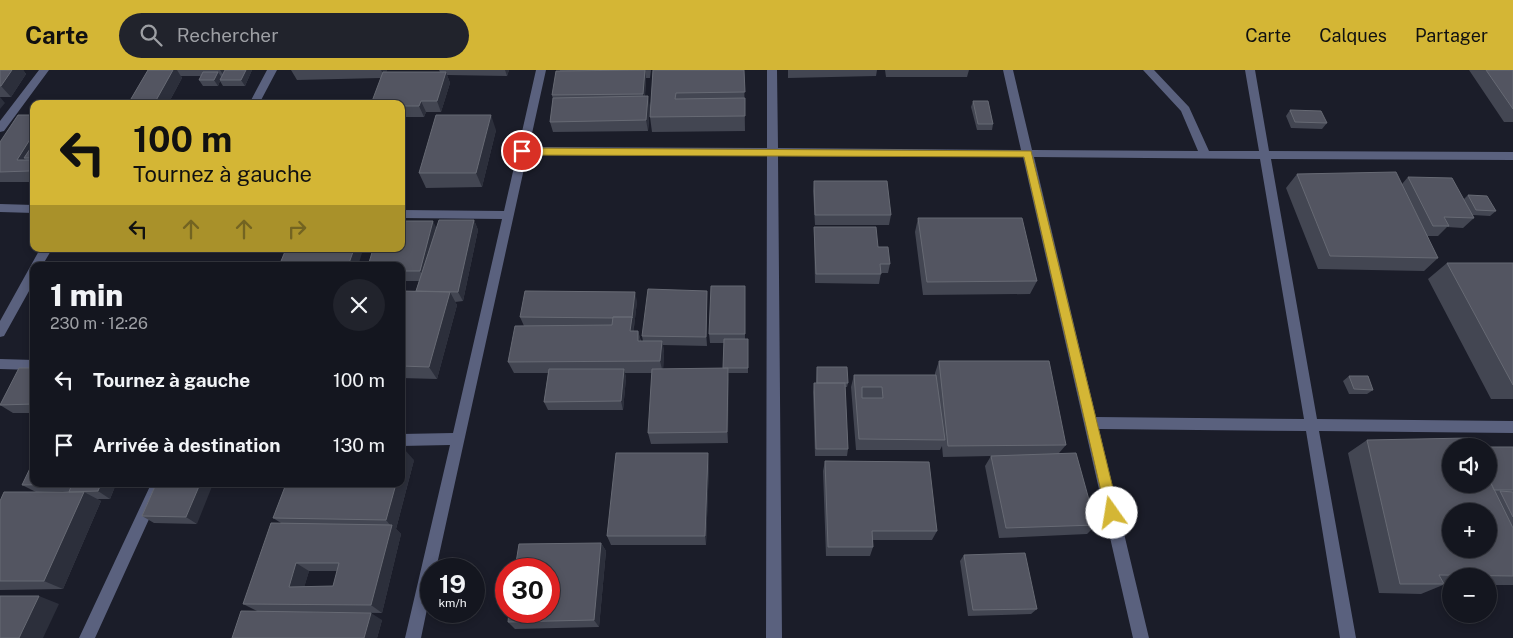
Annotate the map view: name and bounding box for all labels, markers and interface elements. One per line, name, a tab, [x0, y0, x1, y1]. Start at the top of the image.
search box	[119, 13, 469, 58]
text: Carte	[25, 21, 89, 49]
icon: search	[137, 21, 165, 49]
text: Rechercher	[177, 24, 279, 46]
text: Carte	[1245, 25, 1291, 46]
text: Calques	[1319, 25, 1387, 46]
text: Partager	[1415, 25, 1488, 46]
text: 100 m	[133, 119, 232, 160]
icon: left	[50, 120, 115, 185]
pin	[501, 130, 543, 172]
icon: arrive	[508, 137, 536, 165]
text: Tournez à gauche	[133, 161, 312, 187]
icon: left	[124, 215, 152, 243]
icon: ahead	[177, 215, 205, 243]
icon: ahead	[230, 215, 258, 243]
icon: right	[283, 215, 311, 243]
text: 1 min	[50, 277, 123, 313]
button: close	[333, 279, 385, 331]
text: 230 m · 12:26	[50, 314, 148, 333]
icon: left	[50, 366, 78, 394]
text: Tournez à gauche	[93, 369, 250, 391]
text: 100 m	[333, 369, 385, 391]
icon: arrive	[50, 431, 78, 459]
text: Arrivée à destination	[93, 434, 281, 456]
text: 130 m	[333, 434, 385, 456]
map controls	[1442, 438, 1497, 623]
button: sound	[1442, 438, 1497, 493]
position arrow	[1085, 486, 1137, 538]
button: +	[1442, 503, 1497, 558]
speed limit sign: 30	[495, 558, 560, 623]
button: −	[1442, 568, 1497, 623]
text: 19	[439, 569, 466, 599]
text: km/h	[438, 596, 467, 610]

